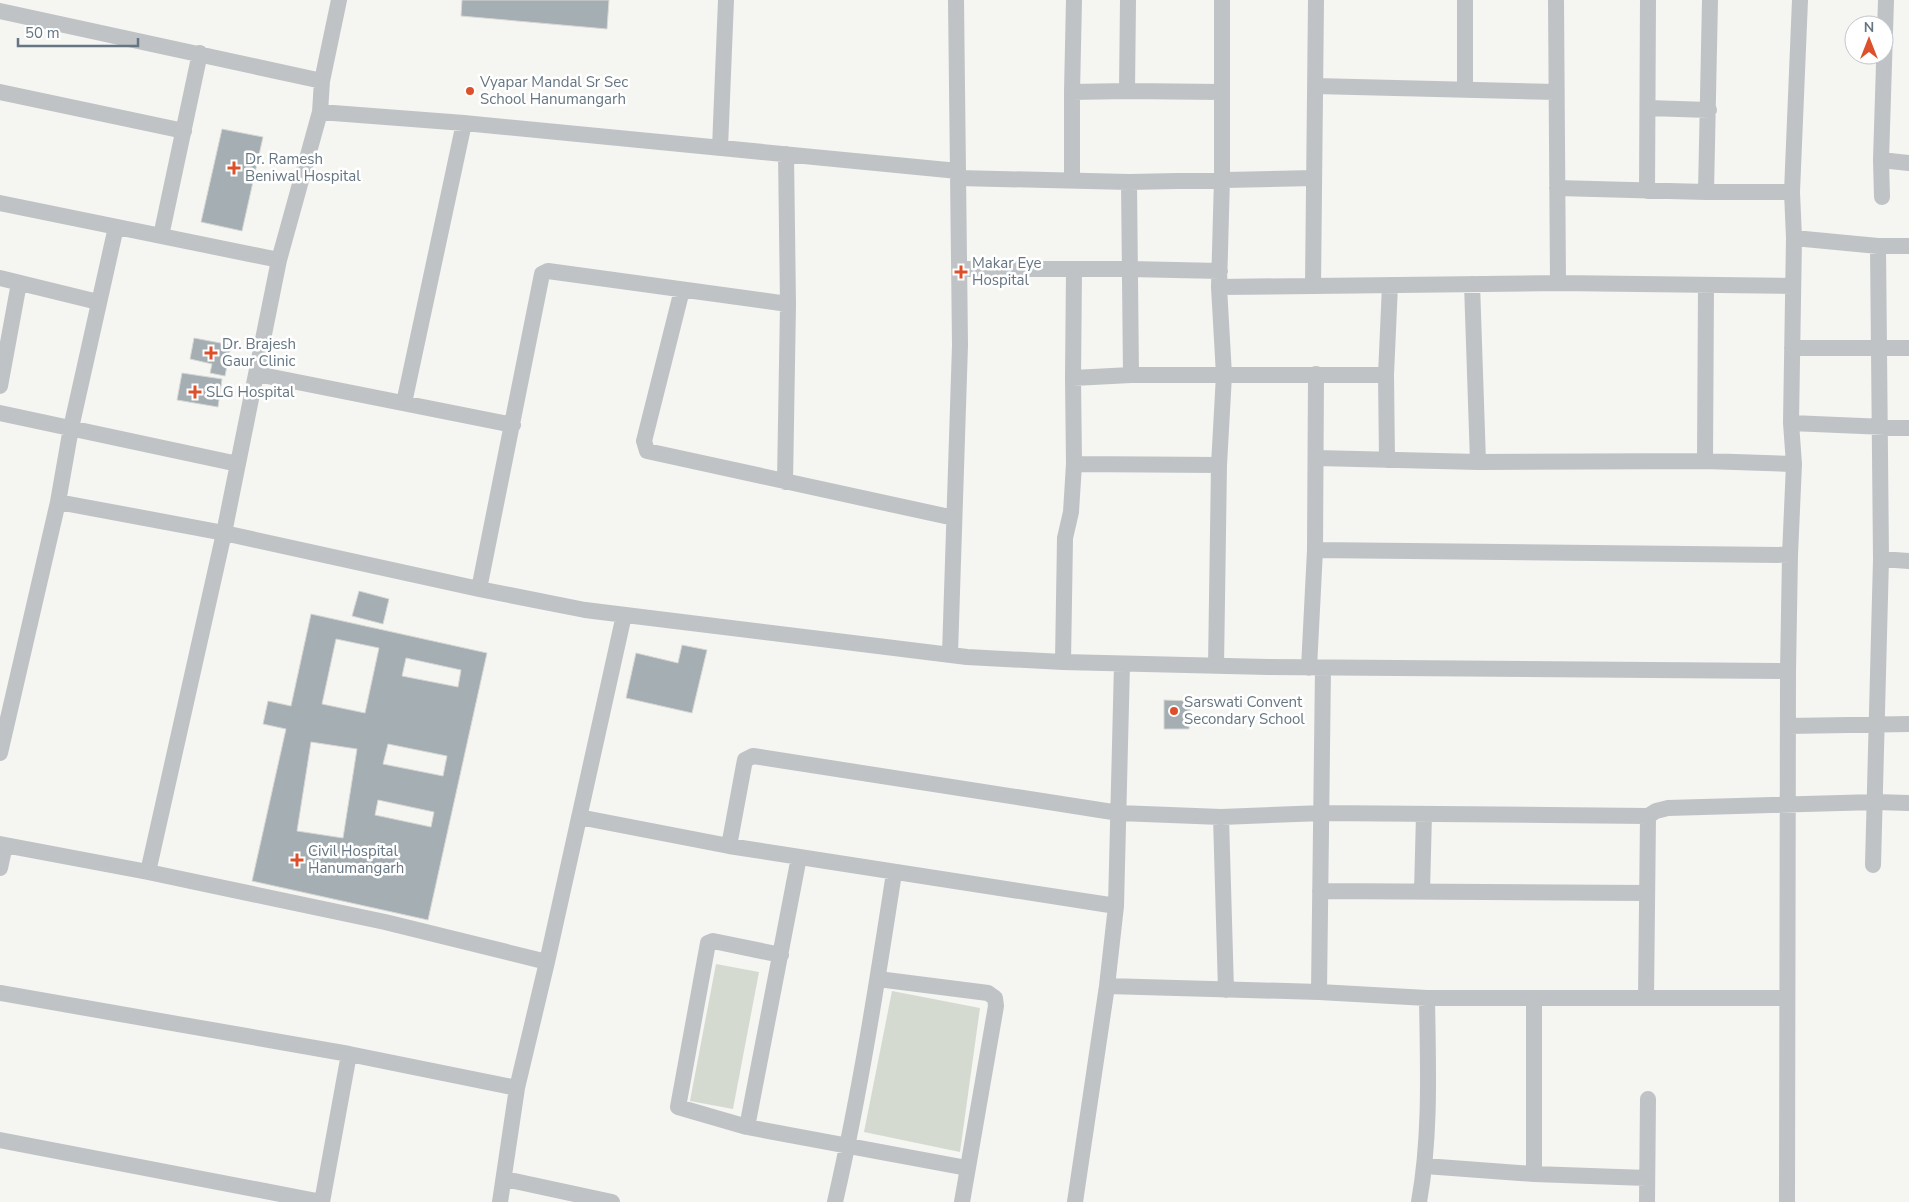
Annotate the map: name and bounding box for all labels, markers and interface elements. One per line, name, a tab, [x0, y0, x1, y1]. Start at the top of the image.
scale bar	[18, 15, 138, 47]
north arrow	[1844, 15, 1894, 65]
text: N	[1864, 18, 1874, 37]
text: 50 m	[25, 23, 60, 43]
place label: Vyapar Mandal Sr Sec School Hanumangarh	[479, 72, 628, 109]
marker: Vyapar Mandal Sr Sec School Hanumangarh	[464, 85, 476, 97]
place label: Dr. Ramesh Beniwal Hospital	[245, 149, 361, 186]
marker: Dr. Ramesh Beniwal Hospital	[227, 161, 241, 175]
place label: Makar Eye Hospital	[972, 253, 1042, 290]
marker: Makar Eye Hospital	[954, 265, 968, 279]
place label: Dr. Brajesh Gaur Clinic	[222, 334, 296, 371]
marker: Dr. Brajesh Gaur Clinic	[204, 346, 218, 360]
place label: SLG Hospital	[206, 382, 295, 402]
marker: SLG Hospital	[188, 385, 202, 399]
place label: Sarswati Convent Secondary School	[1184, 692, 1305, 729]
marker: Sarswati Convent Secondary School	[1168, 705, 1180, 717]
place label: Civil Hospital Hanumangarh	[308, 841, 404, 878]
marker: Civil Hospital Hanumangarh	[290, 853, 304, 867]

